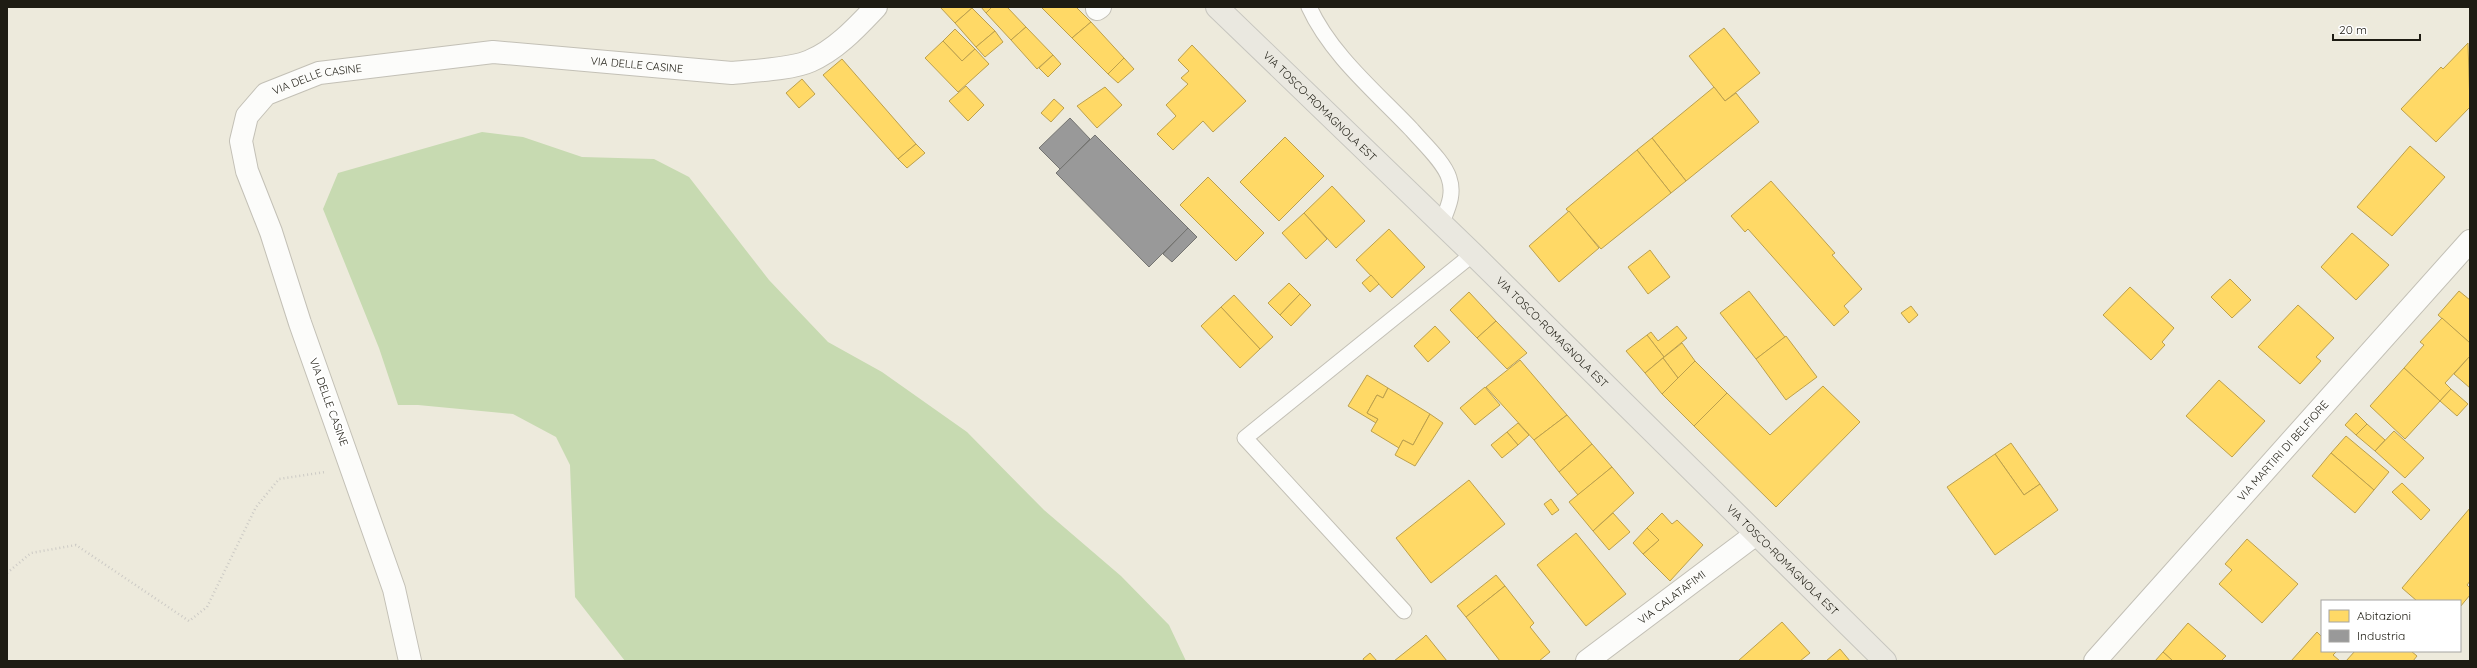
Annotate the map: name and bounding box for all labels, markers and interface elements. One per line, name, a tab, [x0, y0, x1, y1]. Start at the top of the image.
scale bar	[2333, 16, 2420, 42]
text: 20 m	[2339, 22, 2367, 37]
street label: VIA TOSCO-ROMAGNOLA EST	[1260, 48, 1380, 164]
street label: VIA DELLE CASINE	[590, 54, 684, 76]
street label: VIA DELLE CASINE	[270, 61, 363, 98]
street label: VIA TOSCO-ROMAGNOLA EST	[1493, 274, 1611, 391]
street label: VIA DELLE CASINE	[307, 356, 351, 448]
street label: VIA MARTIRI DI BELFIORE	[2234, 397, 2331, 504]
street label: VIA TOSCO-ROMAGNOLA EST	[1724, 501, 1842, 619]
street label: VIA CALATAFIMI	[1635, 567, 1708, 627]
legend	[2321, 600, 2461, 652]
text: Abitazioni	[2357, 608, 2411, 623]
text: Industria	[2357, 628, 2405, 643]

